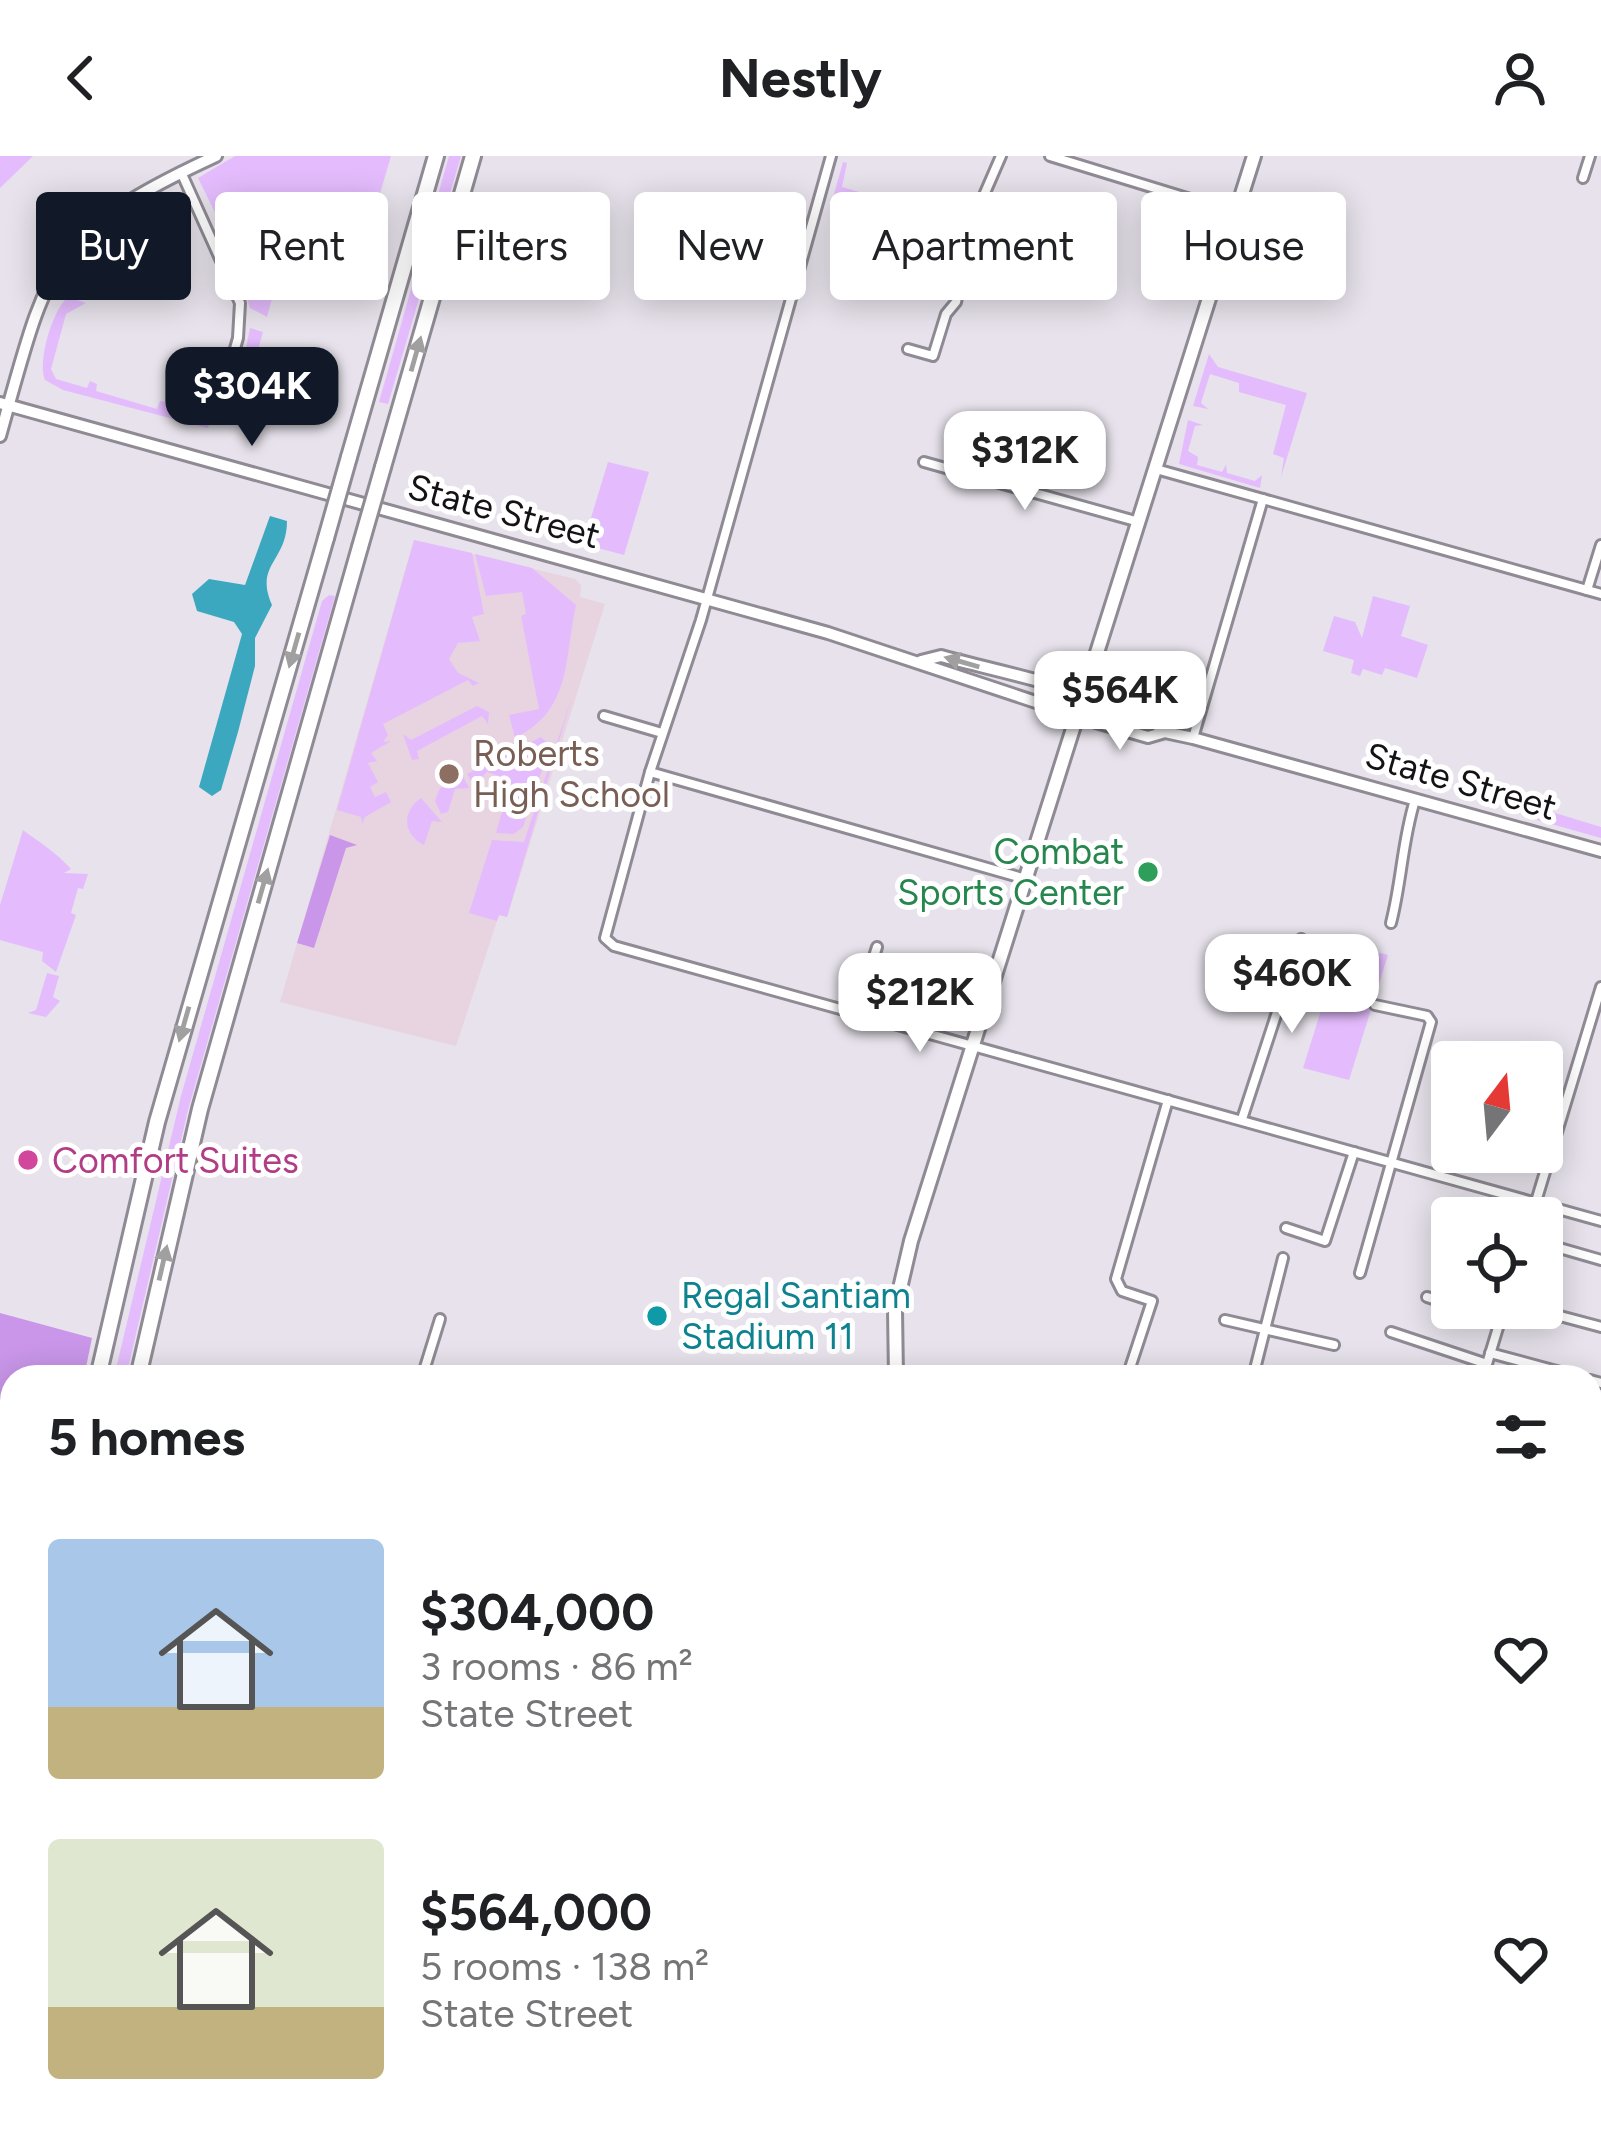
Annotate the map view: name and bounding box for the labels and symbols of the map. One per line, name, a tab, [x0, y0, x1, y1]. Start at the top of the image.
one-way arrow	[408, 335, 426, 372]
pin: $304K	[168, 347, 336, 449]
pin: $312K	[941, 411, 1109, 513]
street label: State Street	[403, 465, 605, 557]
one-way arrow	[284, 632, 302, 669]
one-way arrow	[944, 651, 981, 670]
pin: $564K	[1036, 651, 1204, 753]
place label: Roberts High School	[473, 732, 670, 816]
street label: State Street	[1360, 733, 1562, 829]
marker: Roberts High School	[436, 761, 462, 787]
place label: Combat Sports Center	[897, 830, 1124, 914]
marker: Combat Sports Center	[1135, 859, 1161, 885]
one-way arrow	[255, 867, 274, 904]
pin: $460K	[1208, 934, 1376, 1036]
pin: $212K	[836, 953, 1004, 1055]
one-way arrow	[174, 1007, 192, 1043]
north arrow	[1431, 1041, 1563, 1173]
place label: Comfort Suites	[52, 1139, 299, 1182]
marker: Comfort Suites	[15, 1147, 41, 1173]
one-way arrow	[154, 1243, 173, 1281]
place label: Regal Santiam Stadium 11	[681, 1274, 911, 1358]
marker: Regal Santiam Stadium 11	[644, 1303, 670, 1329]

